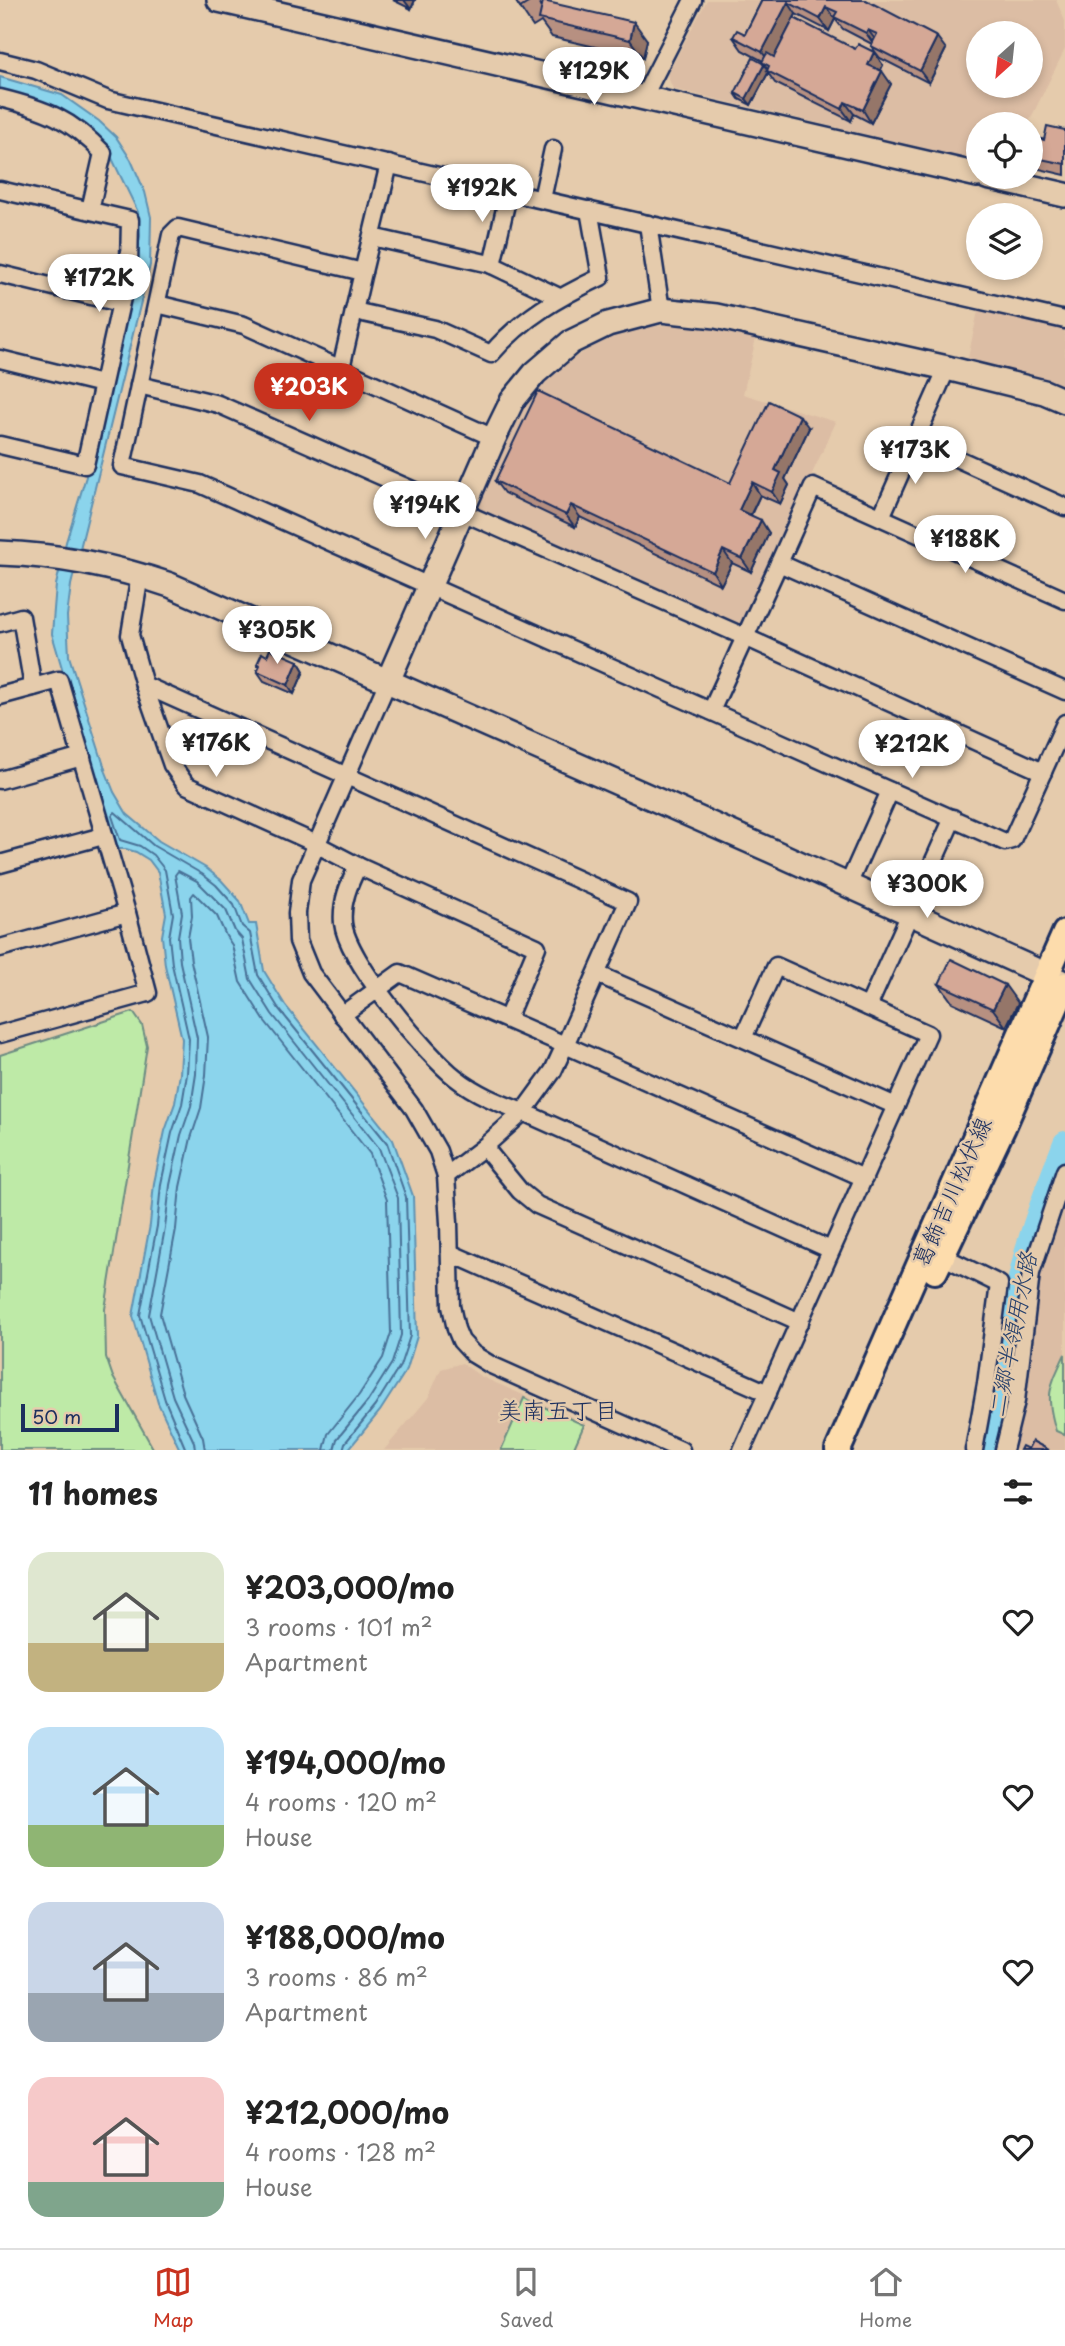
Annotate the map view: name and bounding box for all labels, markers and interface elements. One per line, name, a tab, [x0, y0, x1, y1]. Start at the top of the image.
north arrow	[966, 21, 1043, 98]
map controls	[966, 21, 1043, 280]
pin: ¥129K	[545, 48, 643, 107]
text: ¥129K	[558, 52, 630, 87]
button: locate	[966, 112, 1043, 189]
pin: ¥192K	[433, 164, 531, 224]
text: ¥192K	[447, 169, 517, 204]
button: layers	[966, 203, 1043, 280]
pin: ¥172K	[50, 254, 148, 314]
text: ¥172K	[64, 259, 134, 294]
pin: ¥203K	[260, 364, 358, 423]
text: ¥203K	[270, 368, 348, 403]
pin: ¥173K	[866, 426, 964, 486]
text: ¥173K	[880, 431, 950, 466]
pin: ¥194K	[376, 482, 474, 541]
text: ¥194K	[389, 486, 461, 521]
pin: ¥188K	[916, 516, 1014, 575]
text: ¥188K	[930, 520, 1000, 555]
pin: ¥305K	[228, 606, 326, 666]
text: ¥305K	[238, 611, 316, 646]
pin: ¥176K	[167, 720, 265, 779]
pin: ¥212K	[863, 720, 961, 780]
text: ¥176K	[181, 724, 251, 759]
text: ¥212K	[875, 725, 949, 760]
pin: ¥300K	[878, 860, 976, 920]
text: ¥300K	[887, 865, 967, 900]
street label: 葛飾吉川松伏線	[902, 1111, 999, 1272]
water label: 二郷半領用水路	[977, 1247, 1045, 1421]
district label: 美南五丁目	[498, 1391, 618, 1427]
scale bar	[21, 1401, 119, 1433]
text: 50 m	[32, 1402, 81, 1430]
text: 11 homes	[28, 1470, 158, 1515]
icon: filters	[999, 1473, 1037, 1511]
text: ¥203,000/mo	[245, 1564, 454, 1609]
icon: home	[84, 1580, 168, 1664]
icon: heart	[999, 1603, 1037, 1641]
text: 3 rooms · 101 m²	[245, 1609, 433, 1644]
text: Apartment	[245, 1644, 368, 1679]
text: ¥194,000/mo	[245, 1739, 446, 1784]
icon: home	[84, 1755, 168, 1839]
icon: heart	[999, 1778, 1037, 1816]
text: 4 rooms · 120 m²	[245, 1784, 437, 1819]
text: House	[245, 1819, 312, 1854]
text: ¥188,000/mo	[245, 1914, 445, 1959]
icon: home	[84, 1930, 168, 2014]
icon: heart	[999, 1953, 1037, 1991]
text: 3 rooms · 86 m²	[245, 1959, 428, 1994]
text: Apartment	[245, 1994, 368, 2029]
text: ¥212,000/mo	[245, 2089, 449, 2134]
icon: home	[84, 2105, 168, 2189]
icon: heart	[999, 2128, 1037, 2166]
text: 4 rooms · 128 m²	[245, 2134, 436, 2169]
text: House	[245, 2169, 312, 2204]
tab: Map	[153, 2263, 194, 2333]
tab: Saved	[499, 2263, 553, 2333]
tab: Home	[859, 2263, 912, 2333]

